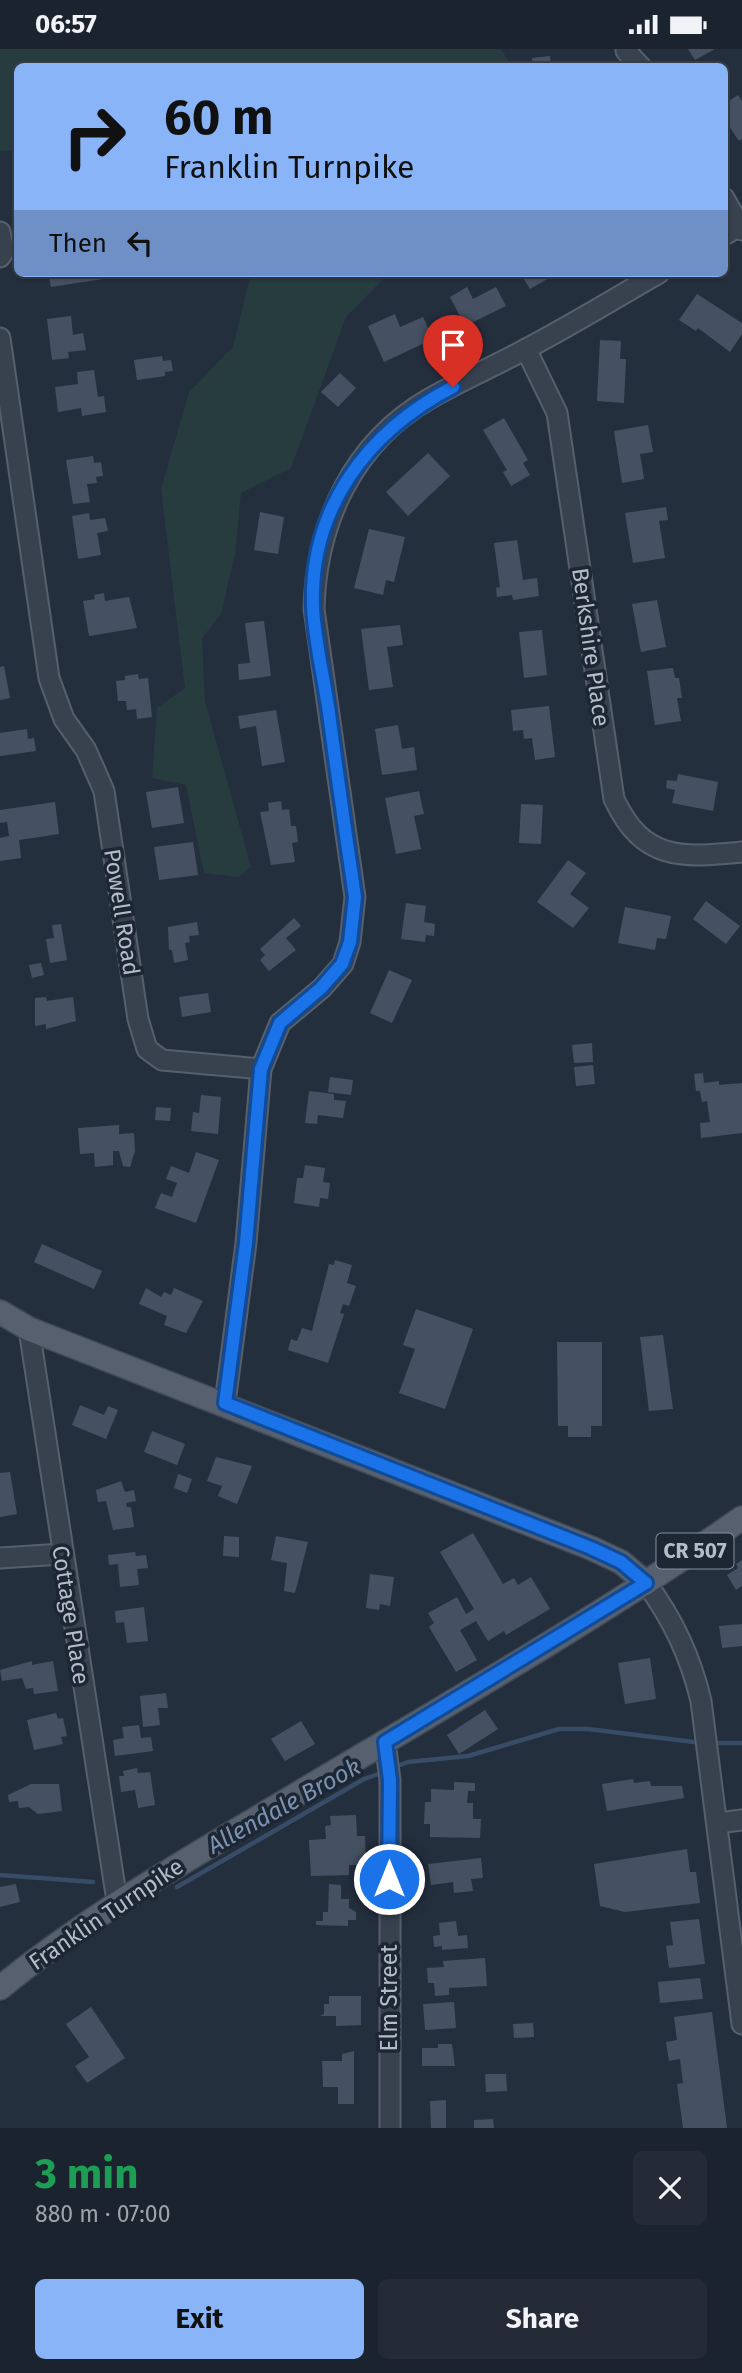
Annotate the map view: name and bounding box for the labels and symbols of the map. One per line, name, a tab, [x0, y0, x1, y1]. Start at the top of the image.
pin	[423, 315, 483, 387]
street label: Berkshire Place	[566, 566, 616, 728]
street label: Powell Road	[98, 847, 146, 977]
road number: CR 507	[656, 1533, 734, 1569]
street label: Cottage Place	[46, 1544, 96, 1686]
water label: Allendale Brook	[202, 1752, 365, 1860]
position arrow	[352, 1842, 426, 1916]
street label: Franklin Turnpike	[24, 1852, 188, 1976]
street label: Elm Street	[375, 1944, 403, 2052]

